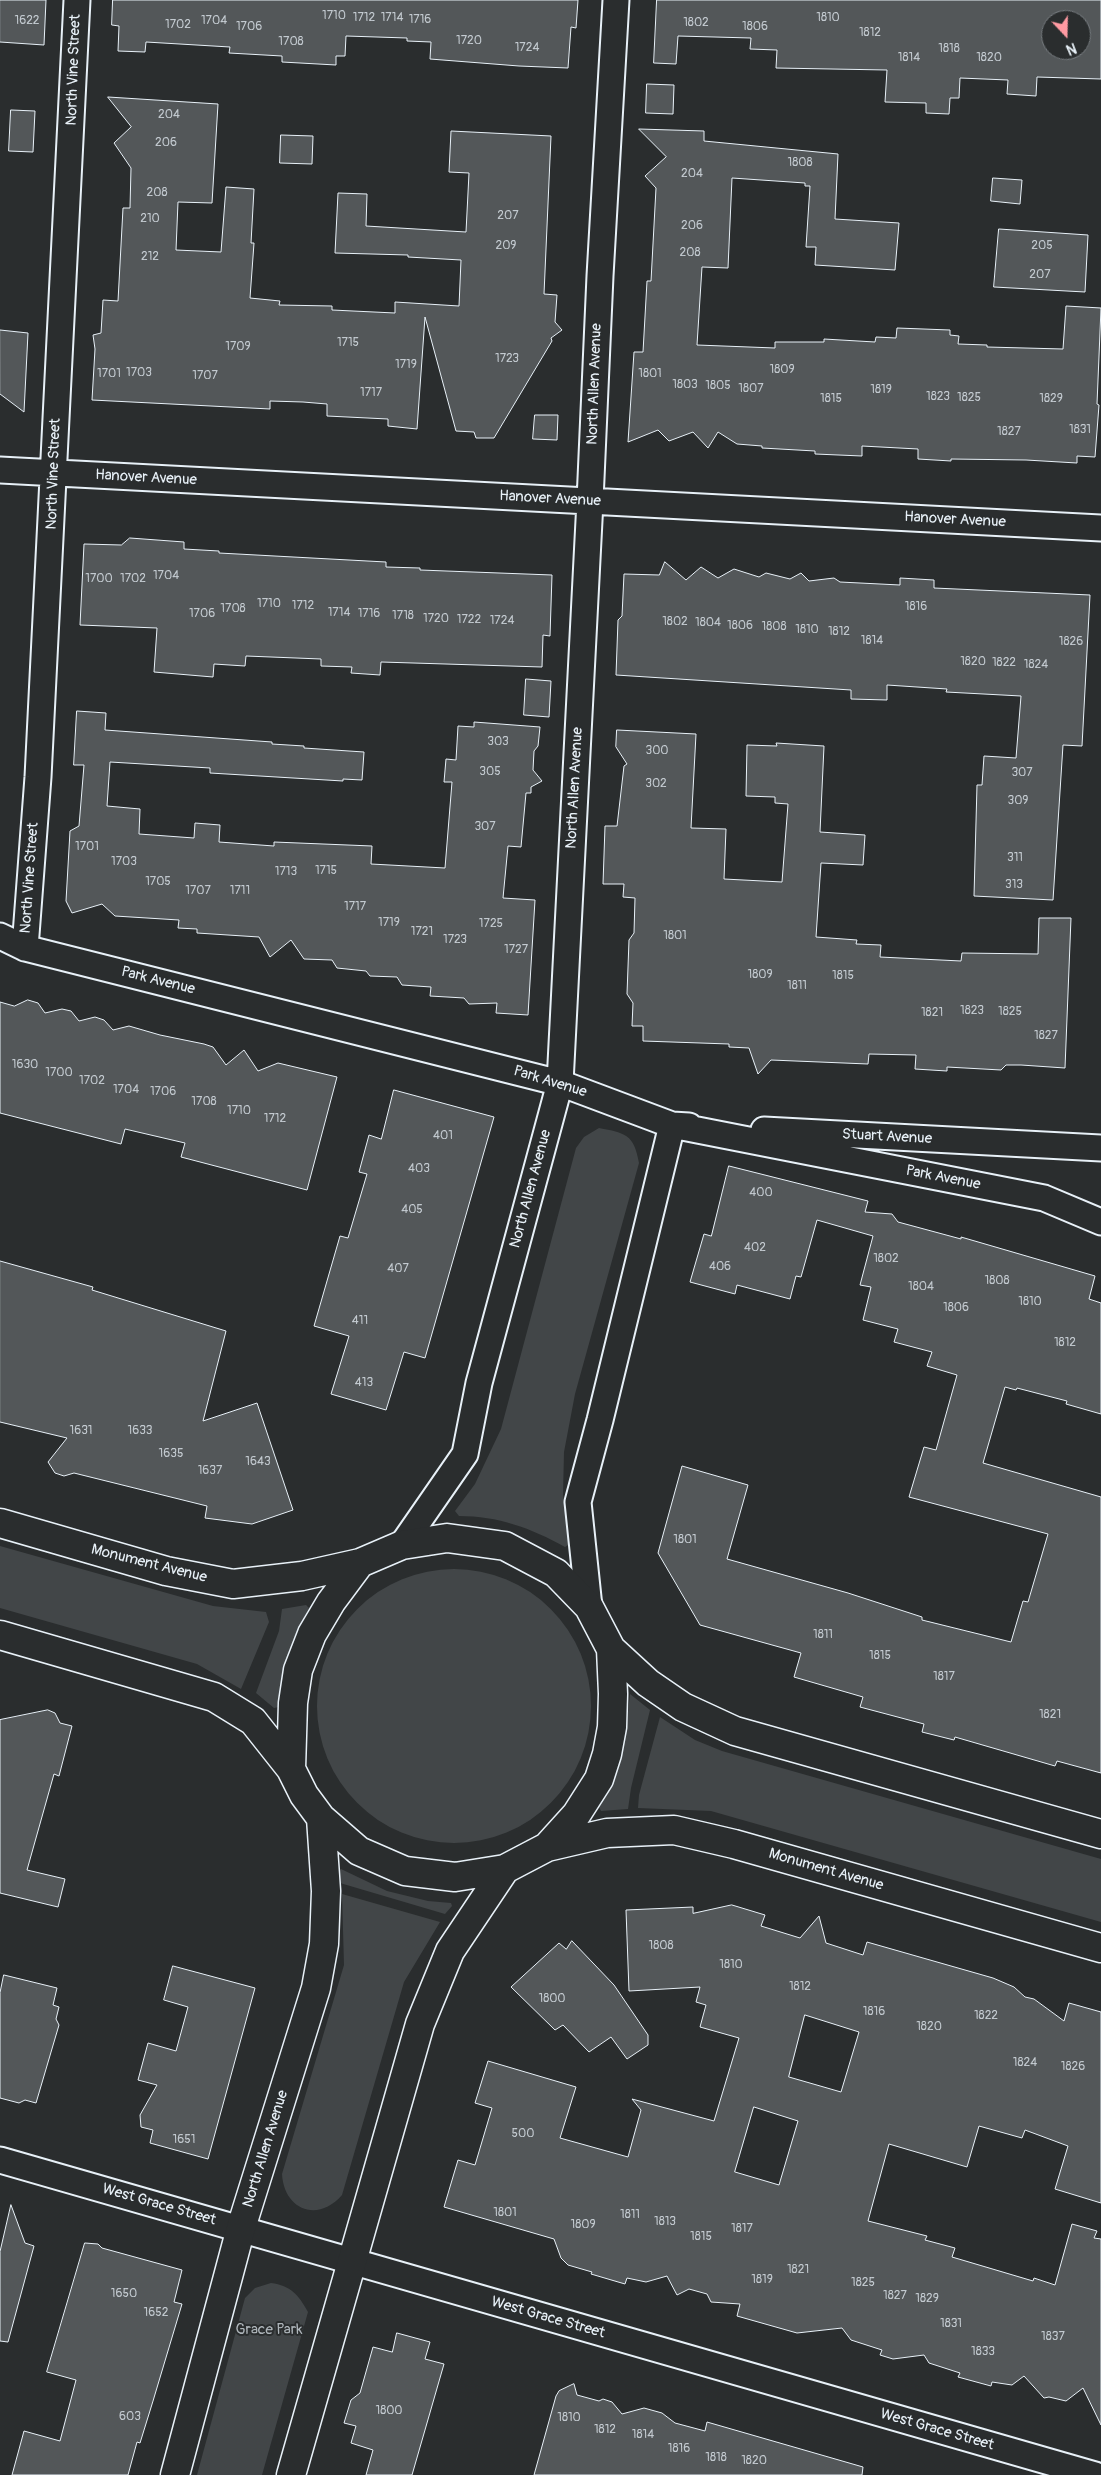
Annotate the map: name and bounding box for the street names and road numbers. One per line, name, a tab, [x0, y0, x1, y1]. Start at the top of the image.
street label: North Vine Street	[63, 14, 85, 126]
street label: North Allen Avenue	[584, 323, 606, 445]
street label: North Vine Street	[43, 418, 65, 530]
street label: Hanover Avenue	[95, 466, 197, 490]
street label: Hanover Avenue	[499, 487, 601, 511]
street label: Hanover Avenue	[904, 508, 1006, 532]
street label: North Allen Avenue	[563, 727, 587, 849]
street label: North Vine Street	[17, 822, 43, 934]
street label: Park Avenue	[119, 963, 197, 999]
street label: Park Avenue	[511, 1062, 589, 1102]
street label: Stuart Avenue	[842, 1126, 932, 1148]
street label: North Allen Avenue	[507, 1128, 555, 1250]
street label: Park Avenue	[904, 1162, 982, 1194]
street label: Monument Avenue	[89, 1541, 209, 1587]
street label: Monument Avenue	[767, 1845, 885, 1895]
street label: North Allen Avenue	[240, 2088, 292, 2210]
street label: West Grace Street	[100, 2180, 218, 2230]
street label: West Grace Street	[489, 2293, 607, 2343]
street label: West Grace Street	[878, 2405, 996, 2455]

